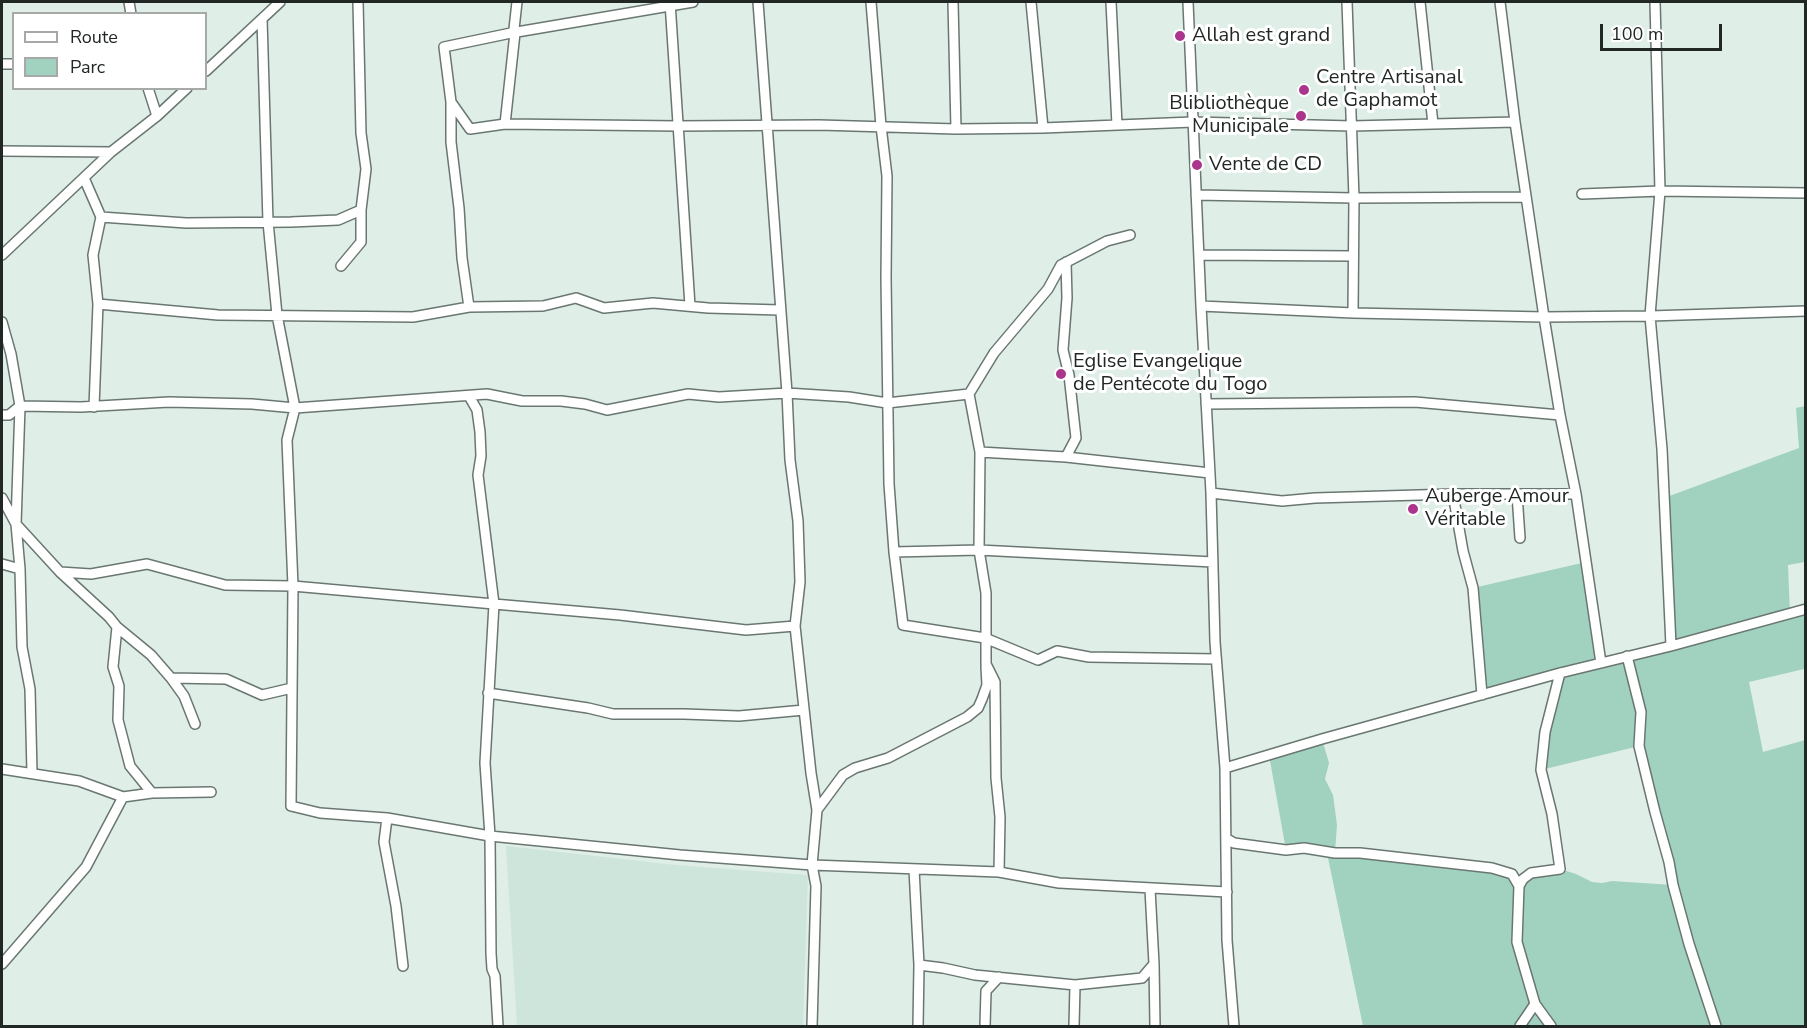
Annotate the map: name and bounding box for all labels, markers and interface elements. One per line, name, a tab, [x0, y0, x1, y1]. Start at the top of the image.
legend	[12, 12, 207, 90]
scale bar	[1603, 12, 1724, 50]
text: 100 m	[1611, 22, 1663, 46]
place label: Allah est grand	[1192, 24, 1330, 48]
text: Route	[70, 25, 118, 49]
marker: Allah est grand	[1173, 29, 1187, 43]
text: Parc	[70, 55, 105, 79]
place label: Centre Artisanal de Gaphamot	[1316, 66, 1463, 113]
marker: Centre Artisanal de Gaphamot	[1297, 83, 1311, 97]
place label: Blibliothèque Municipale	[1169, 92, 1289, 139]
marker: Blibliothèque Municipale	[1294, 109, 1308, 123]
place label: Vente de CD	[1209, 153, 1322, 177]
marker: Vente de CD	[1190, 158, 1204, 172]
place label: Eglise Evangelique de Pentécote du Togo	[1073, 350, 1267, 397]
marker: Eglise Evangelique de Pentécote du Togo	[1054, 367, 1068, 381]
place label: Auberge Amour Véritable	[1425, 485, 1569, 532]
marker: Auberge Amour Véritable	[1406, 502, 1420, 516]

